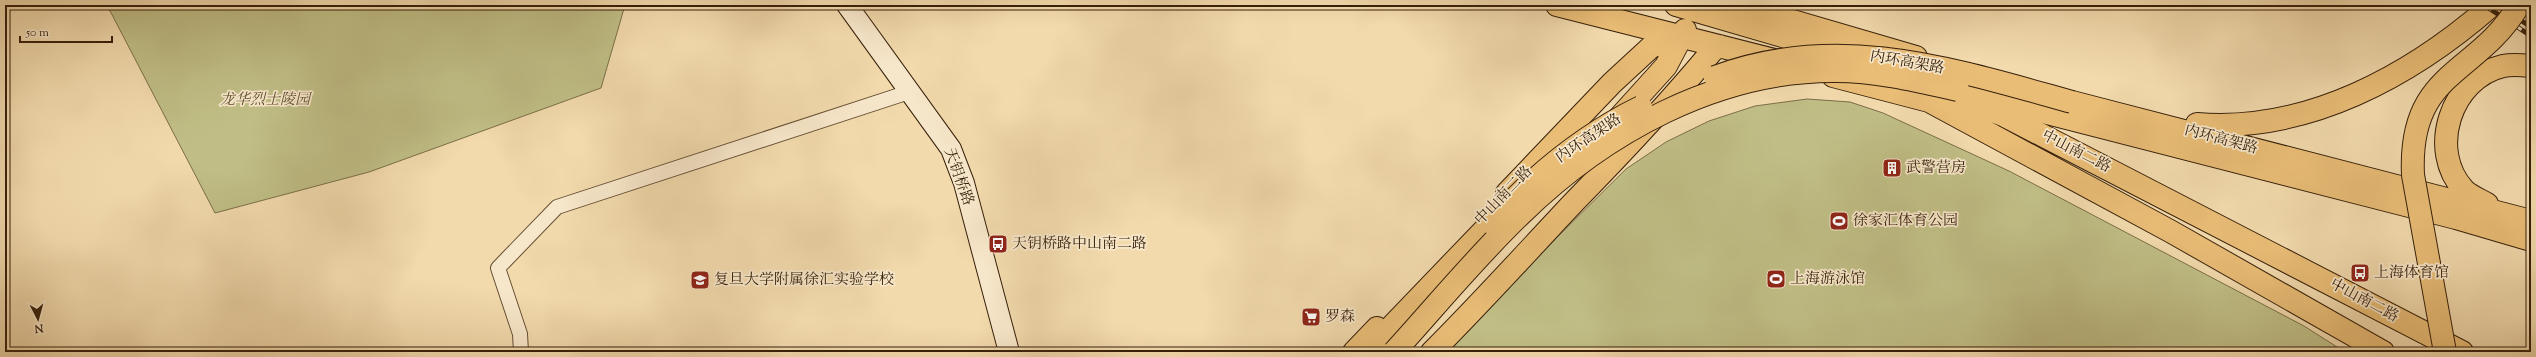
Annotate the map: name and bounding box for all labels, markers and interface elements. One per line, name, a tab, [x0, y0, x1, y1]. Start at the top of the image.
scale bar	[20, 18, 112, 44]
text: 50 m	[25, 24, 49, 42]
street label: 内环高架路	[1868, 46, 1946, 80]
park label: 龙华烈士陵园	[220, 90, 312, 111]
street label: 内环高架路	[1552, 109, 1626, 169]
street label: 内环高架路	[2182, 120, 2260, 160]
street label: 中山南二路	[2038, 126, 2114, 178]
street label: 天钥桥路	[938, 145, 978, 209]
building icon: 武警营房	[1881, 157, 1903, 179]
place label: 武警营房	[1906, 158, 1966, 179]
street label: 中山南二路	[1470, 162, 1538, 230]
sports icon: 徐家汇体育公园	[1828, 210, 1850, 232]
place label: 徐家汇体育公园	[1853, 211, 1958, 232]
bus stop icon: 天钥桥路中山南二路	[987, 233, 1009, 255]
place label: 天钥桥路中山南二路	[1012, 234, 1147, 255]
bus stop icon: 上海体育馆	[2349, 262, 2371, 284]
place label: 上海体育馆	[2374, 263, 2449, 284]
sports icon: 上海游泳馆	[1765, 268, 1787, 290]
school or university icon: 复旦大学附属徐汇实验学校	[689, 269, 711, 291]
place label: 上海游泳馆	[1790, 269, 1865, 290]
place label: 复旦大学附属徐汇实验学校	[714, 270, 894, 291]
street label: 中山南二路	[2326, 274, 2402, 328]
north arrow	[18, 299, 58, 339]
supermarket icon: 罗森	[1300, 306, 1322, 328]
place label: 罗森	[1325, 307, 1355, 328]
text: N	[34, 319, 45, 336]

